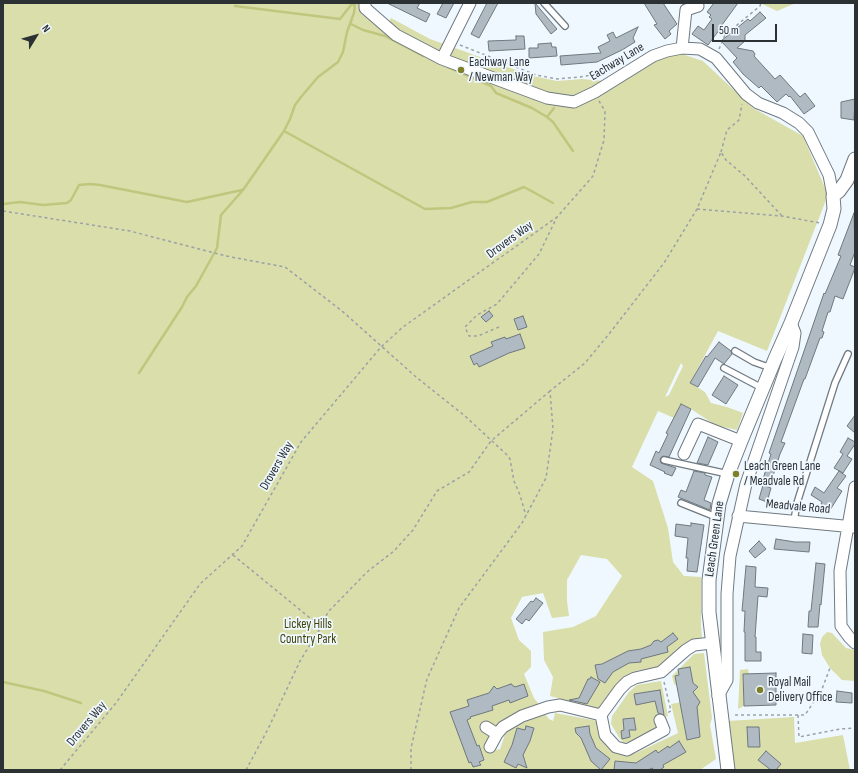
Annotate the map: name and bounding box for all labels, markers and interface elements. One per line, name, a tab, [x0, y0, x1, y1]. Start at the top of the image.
north arrow	[16, 16, 56, 56]
scale bar	[714, 16, 779, 42]
text: N	[39, 22, 53, 35]
text: 50 m	[719, 23, 739, 38]
street label: Eachway Lane	[587, 40, 647, 84]
place label: Eachway Lane / Newman Way	[469, 55, 533, 86]
marker: Eachway Lane / Newman Way	[456, 65, 466, 75]
street label: Drovers Way	[484, 218, 536, 262]
street label: Drovers Way	[257, 439, 297, 493]
place label: Leach Green Lane / Meadvale Rd	[744, 459, 820, 490]
marker: Leach Green Lane / Meadvale Rd	[731, 469, 741, 479]
street label: Meadvale Road	[765, 496, 831, 518]
street label: Leach Green Lane	[702, 500, 728, 578]
park label: Lickey Hills Country Park	[280, 617, 336, 648]
place label: Royal Mail Delivery Office	[768, 675, 832, 706]
marker: Royal Mail Delivery Office	[755, 685, 765, 695]
street label: Drovers Way	[64, 698, 110, 750]

